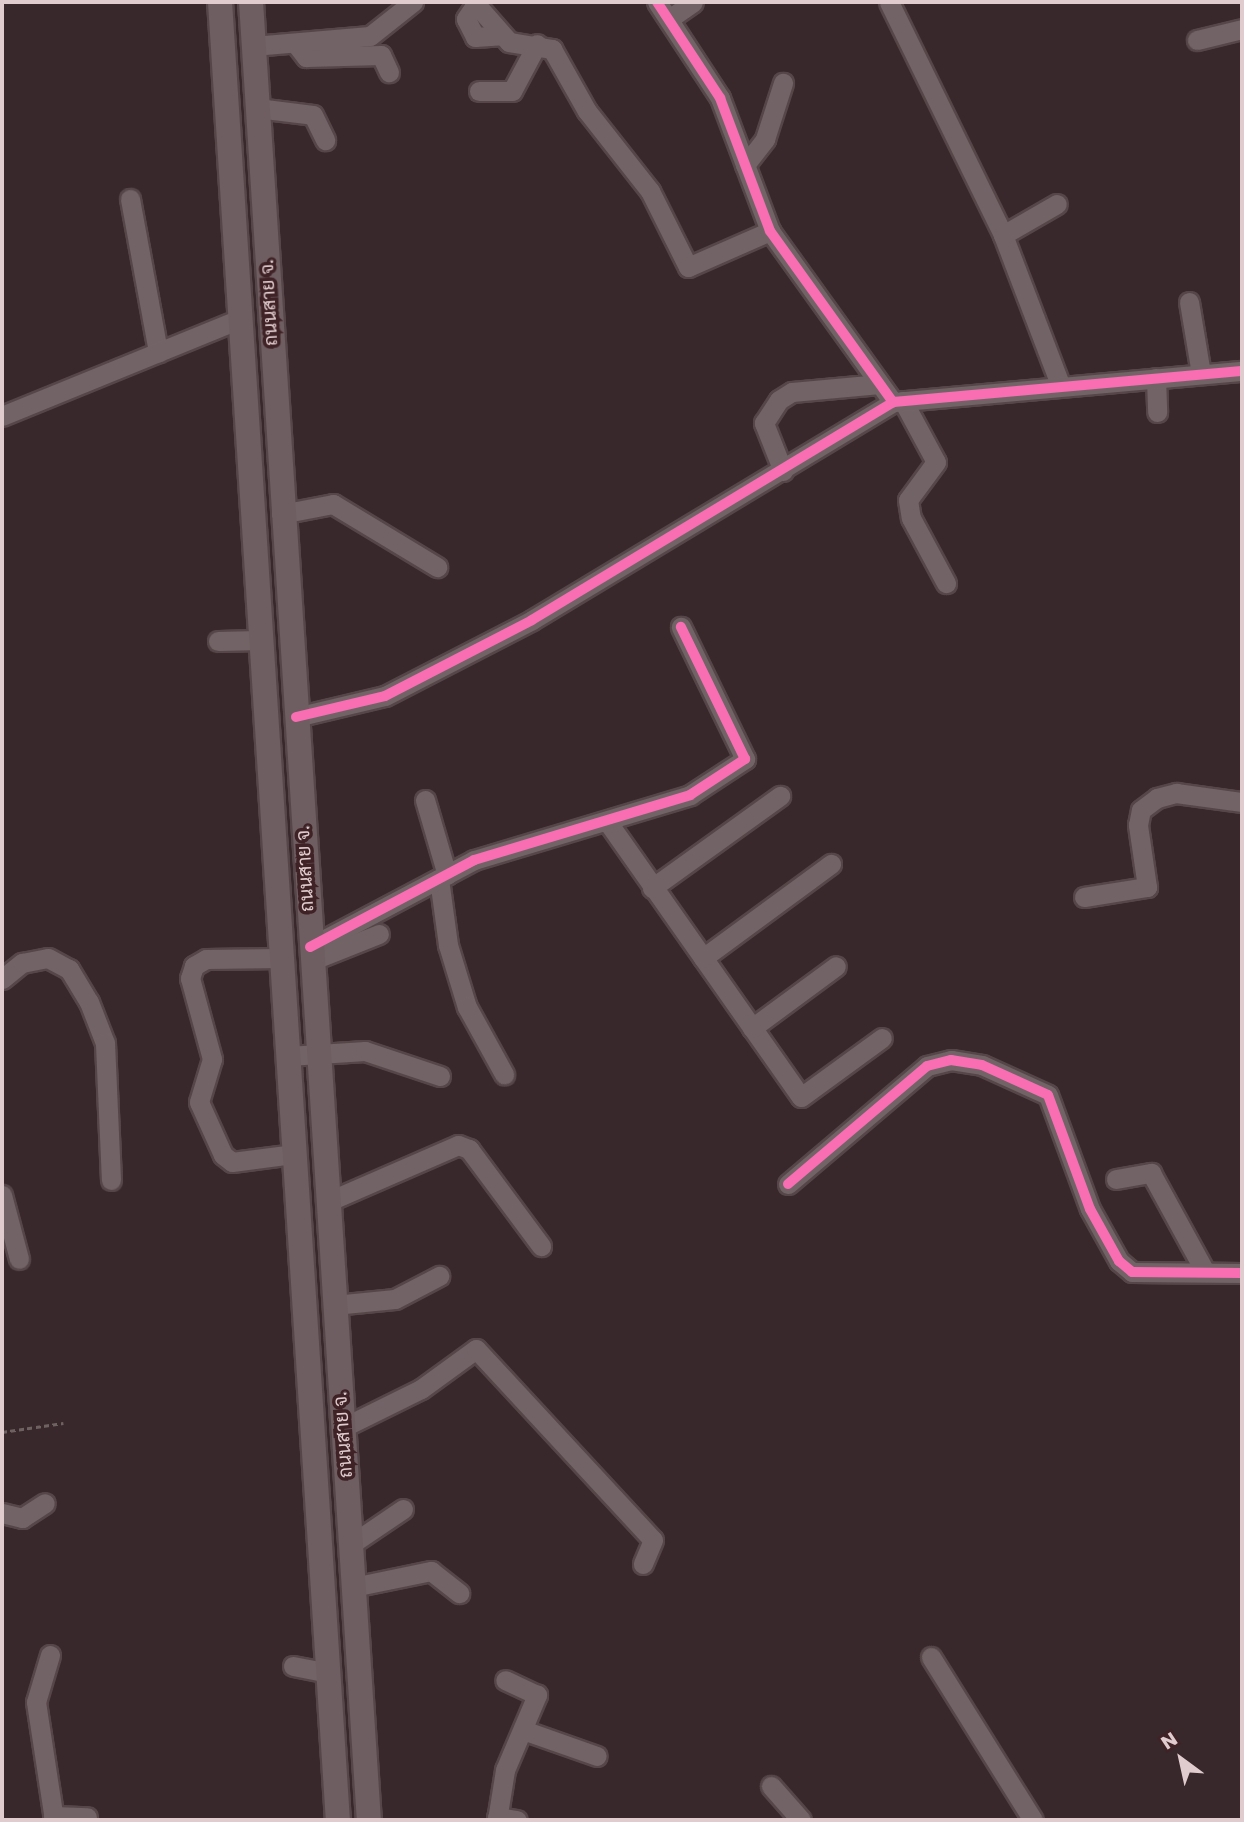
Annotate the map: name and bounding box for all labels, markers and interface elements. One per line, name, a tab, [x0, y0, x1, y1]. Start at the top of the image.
street label: ถนนสาย จ.	[255, 259, 283, 347]
street label: ถนนสาย จ.	[291, 825, 319, 913]
street label: ถนนสาย จ.	[329, 1391, 357, 1479]
north arrow	[1146, 1724, 1216, 1794]
text: N	[1156, 1726, 1183, 1756]

